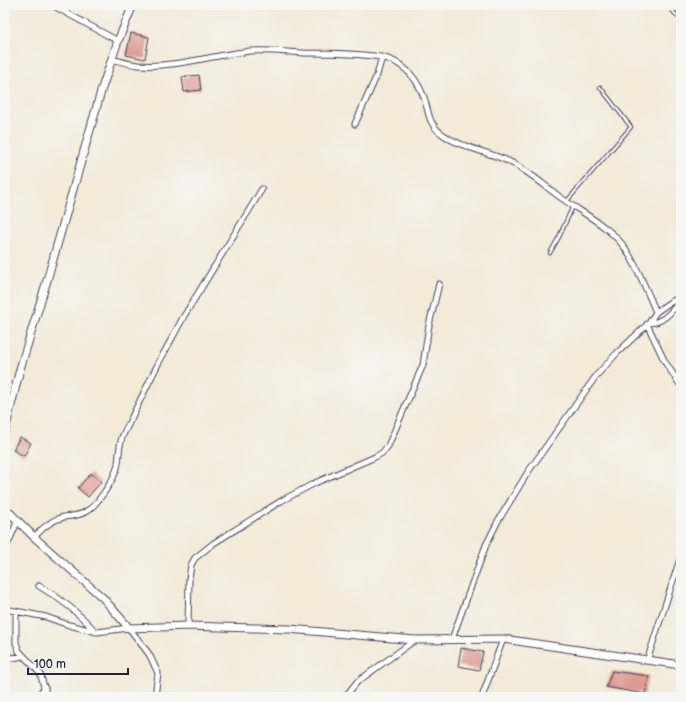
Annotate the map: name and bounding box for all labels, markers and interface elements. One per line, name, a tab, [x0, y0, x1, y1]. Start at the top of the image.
scale bar	[28, 650, 128, 676]
text: 100 m	[34, 657, 66, 672]

